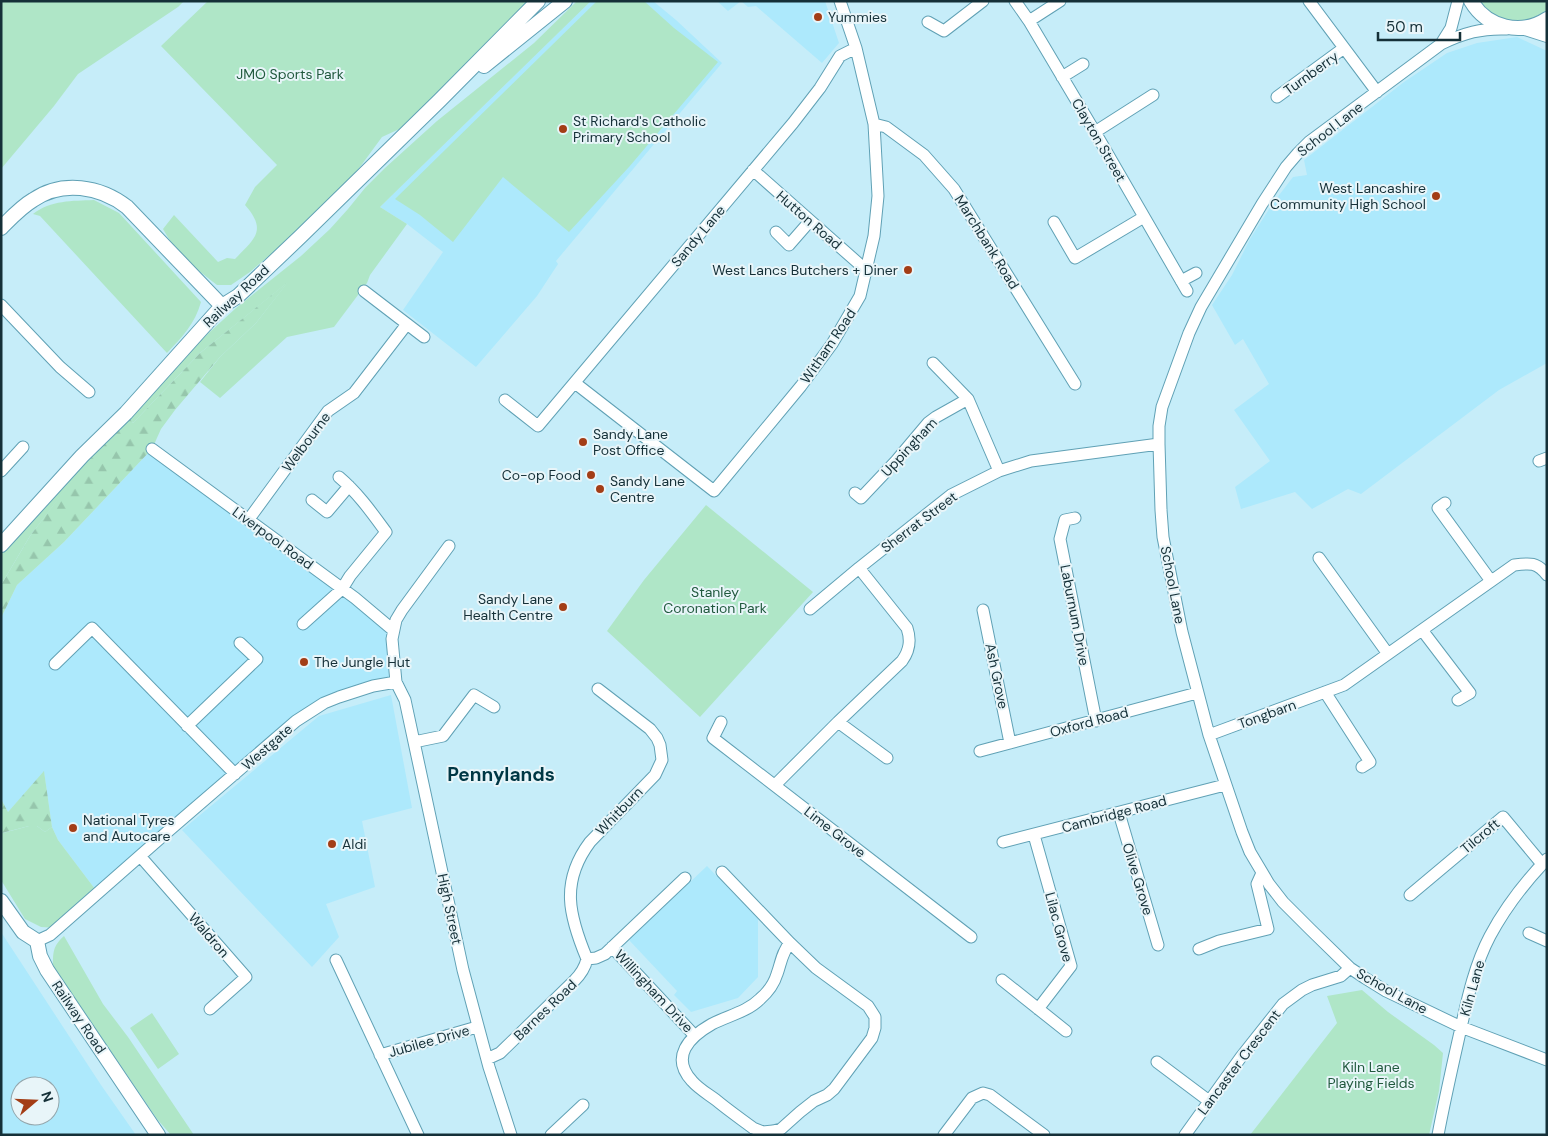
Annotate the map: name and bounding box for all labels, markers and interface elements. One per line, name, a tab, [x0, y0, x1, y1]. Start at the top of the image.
place label: Yummies	[828, 8, 887, 26]
scale bar	[1378, 10, 1460, 42]
marker: Yummies	[812, 11, 824, 23]
text: 50 m	[1386, 17, 1423, 37]
street label: Turnberry	[1280, 47, 1342, 99]
park label: JMO Sports Park	[236, 65, 344, 83]
street label: Clayton Street	[1068, 95, 1130, 185]
street label: School Lane	[1293, 98, 1367, 160]
place label: St Richard's Catholic Primary School	[573, 112, 706, 146]
marker: St Richard's Catholic Primary School	[557, 123, 569, 135]
place label: West Lancashire Community High School	[1270, 179, 1426, 213]
street label: Hutton Road	[773, 187, 845, 253]
marker: West Lancashire Community High School	[1430, 190, 1442, 202]
street label: Marchbank Road	[951, 191, 1023, 293]
street label: Sandy Lane	[667, 201, 729, 271]
street label: Railway Road	[199, 261, 273, 331]
place label: West Lancs Butchers + Diner	[712, 261, 898, 279]
marker: West Lancs Butchers + Diner	[902, 264, 914, 276]
street label: Witham Road	[796, 305, 860, 387]
street label: Welbourne	[278, 409, 334, 475]
street label: Uppingham	[877, 414, 941, 480]
place label: Sandy Lane Post Office	[593, 425, 668, 459]
marker: Sandy Lane Post Office	[577, 436, 589, 448]
place label: Co-op Food	[502, 466, 581, 484]
marker: Co-op Food	[585, 469, 597, 481]
place label: Sandy Lane Centre	[610, 472, 685, 506]
marker: Sandy Lane Centre	[594, 483, 606, 495]
street label: Sherrat Street	[877, 487, 961, 557]
street label: Liverpool Road	[229, 503, 317, 573]
street label: School Lane	[1157, 545, 1189, 625]
street label: Laburnum Drive	[1056, 563, 1094, 667]
park label: Stanley Coronation Park	[663, 583, 767, 617]
place label: Sandy Lane Health Centre	[463, 590, 553, 624]
marker: Sandy Lane Health Centre	[557, 601, 569, 613]
street label: Ash Grove	[981, 642, 1013, 710]
place label: The Jungle Hut	[314, 653, 410, 671]
marker: The Jungle Hut	[298, 656, 310, 668]
street label: Tongbarn	[1236, 695, 1298, 733]
street label: Oxford Road	[1048, 703, 1130, 741]
street label: Westgate	[238, 720, 296, 774]
district label: Pennylands	[447, 762, 555, 787]
street label: Whitburn	[592, 783, 646, 839]
street label: Cambridge Road	[1060, 791, 1168, 837]
street label: Lime Grove	[801, 802, 869, 862]
place label: National Tyres and Autocare	[83, 811, 175, 845]
street label: Tilcroft	[1457, 814, 1503, 858]
marker: National Tyres and Autocare	[67, 822, 79, 834]
place label: Aldi	[342, 835, 367, 853]
marker: Aldi	[326, 838, 338, 850]
street label: Olive Grove	[1119, 841, 1158, 917]
street label: High Street	[434, 872, 466, 946]
street label: Lilac Grove	[1041, 890, 1077, 964]
street label: Waldron	[185, 909, 233, 961]
street label: Willingham Drive	[611, 946, 697, 1036]
street label: Kiln Lane	[1455, 958, 1489, 1018]
street label: School Lane	[1353, 964, 1431, 1018]
street label: Barnes Road	[510, 976, 580, 1044]
street label: Railway Road	[48, 977, 110, 1057]
street label: Lancaster Crescent	[1194, 1006, 1284, 1118]
street label: Jubilee Drive	[387, 1021, 471, 1061]
park label: Kiln Lane Playing Fields	[1327, 1058, 1415, 1092]
north arrow	[10, 1076, 60, 1126]
text: N	[37, 1089, 57, 1105]

